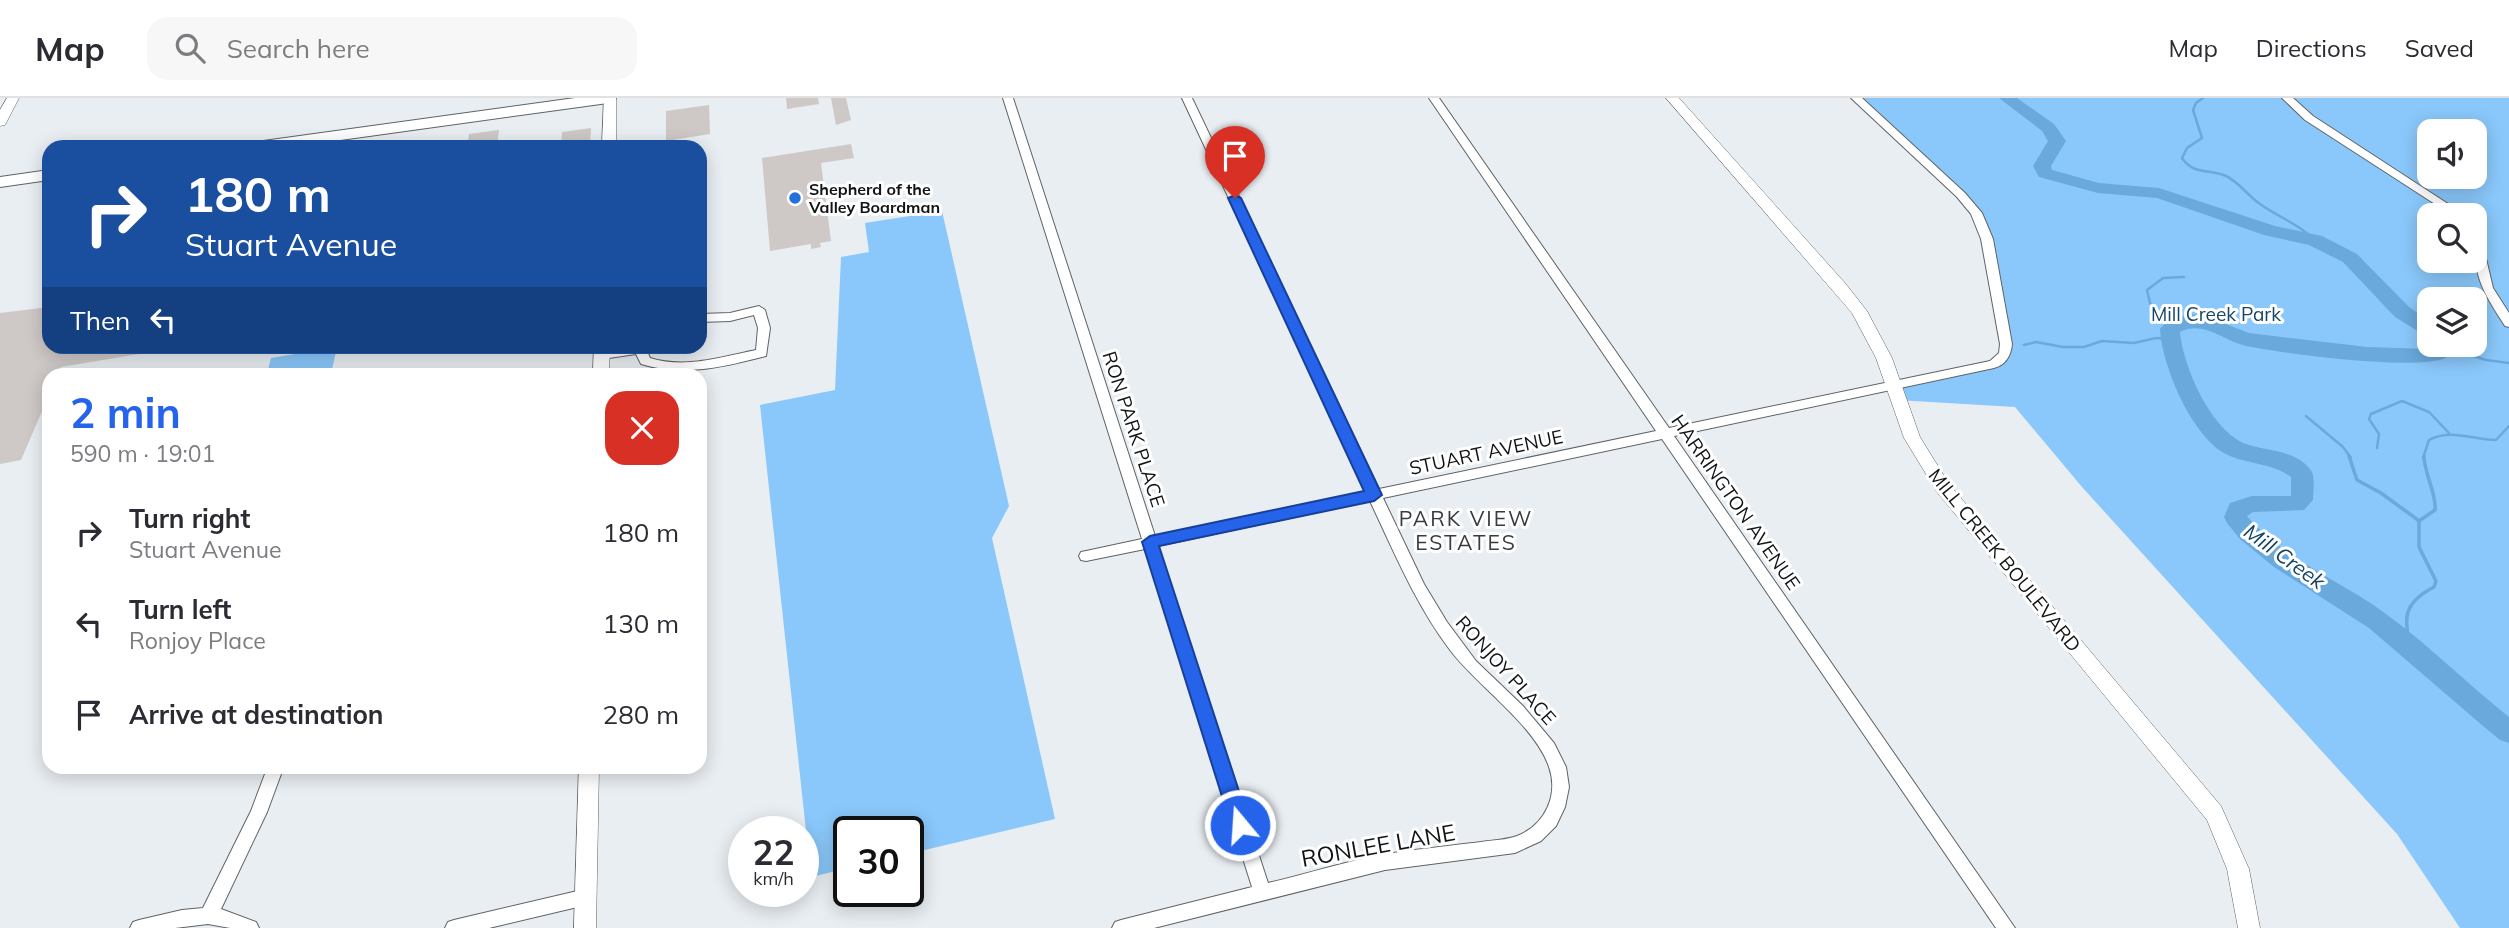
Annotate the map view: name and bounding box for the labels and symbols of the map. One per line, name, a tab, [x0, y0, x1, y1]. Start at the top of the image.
pin	[1205, 126, 1265, 198]
place label: Shepherd of the Valley Boardman	[808, 179, 940, 217]
marker: Shepherd of the Valley Boardman	[787, 190, 803, 206]
park label: Mill Creek Park	[2151, 302, 2281, 326]
street label: RON PARK PLACE	[1098, 348, 1170, 510]
street label: HARRINGTON AVENUE	[1666, 410, 1806, 594]
street label: STUART AVENUE	[1407, 424, 1565, 480]
street label: MILL CREEK BOULEVARD	[1924, 464, 2086, 656]
district label: PARK VIEW ESTATES	[1399, 505, 1533, 555]
water label: Mill Creek	[2239, 518, 2332, 595]
street label: RONJOY PLACE	[1451, 610, 1561, 730]
position arrow	[1203, 788, 1277, 862]
speed limit sign: 30	[833, 816, 924, 907]
street label: RONLEE LANE	[1299, 817, 1457, 873]

